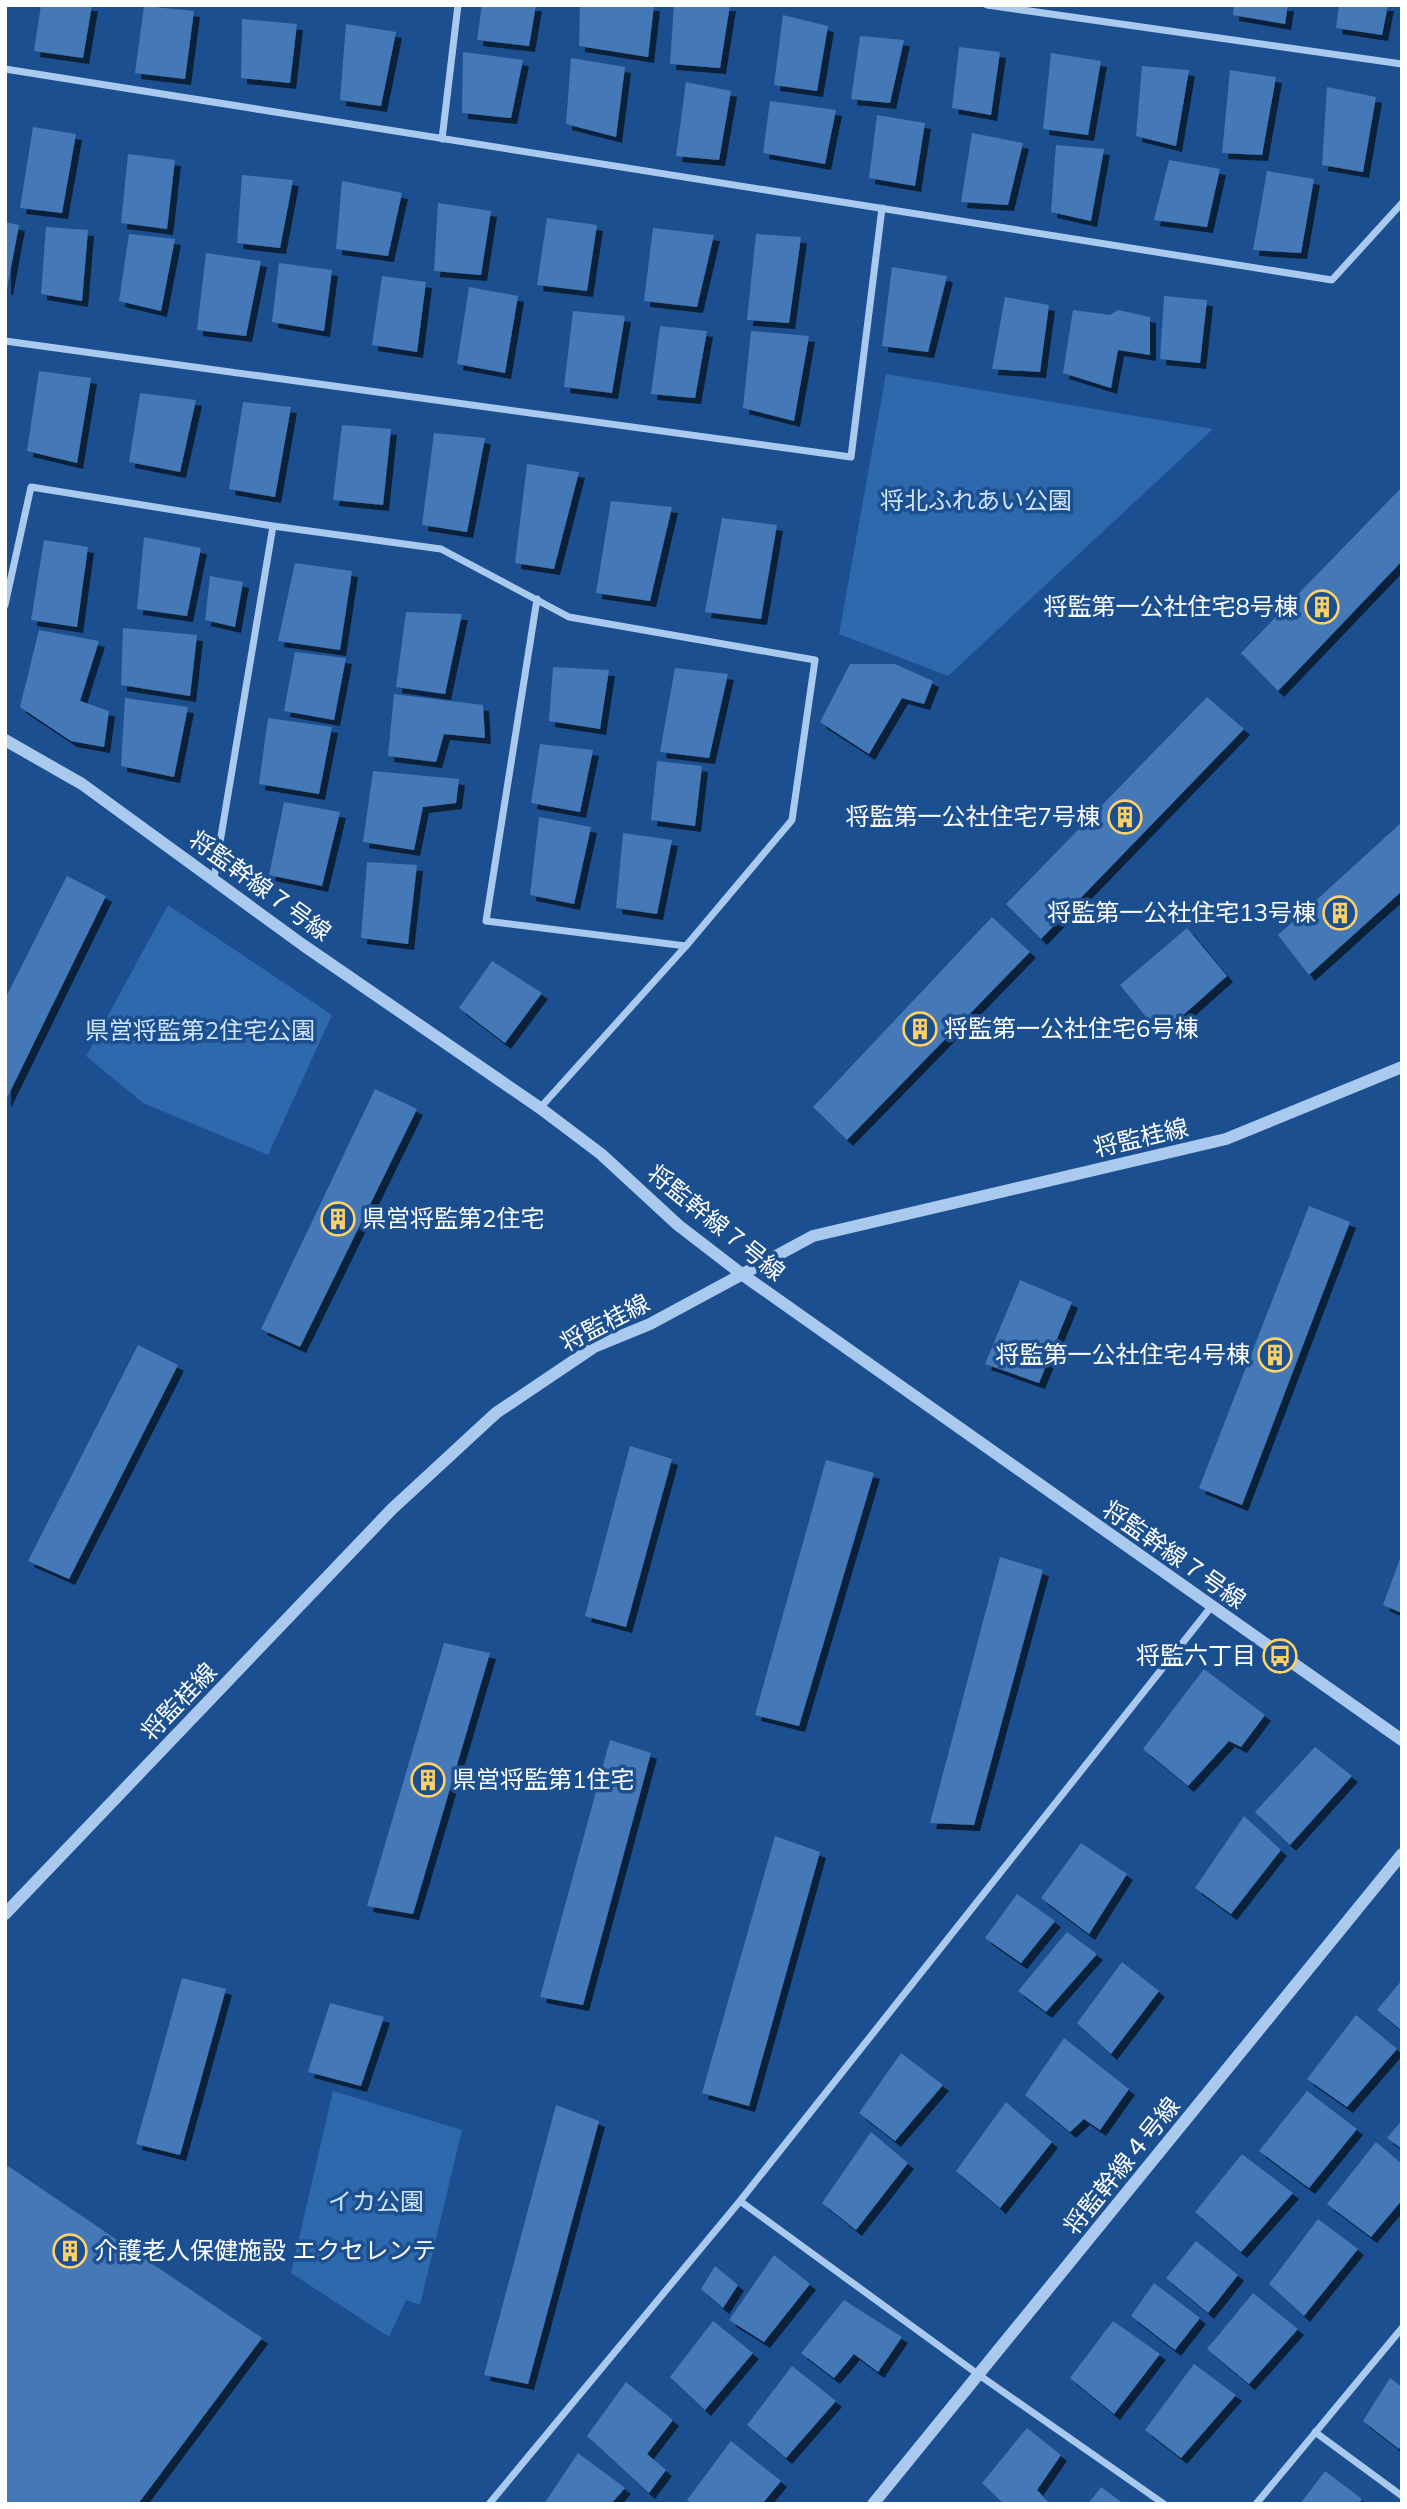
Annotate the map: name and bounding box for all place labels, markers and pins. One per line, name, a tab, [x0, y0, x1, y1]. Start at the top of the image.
building icon: 将監第一公社住宅8号棟	[1303, 588, 1341, 626]
place label: 将監第一公社住宅8号棟	[1044, 591, 1298, 621]
building icon: 将監第一公社住宅7号棟	[1106, 798, 1144, 836]
place label: 将監第一公社住宅7号棟	[846, 801, 1100, 831]
building icon: 将監第一公社住宅13号棟	[1321, 894, 1359, 932]
place label: 将監第一公社住宅13号棟	[1047, 897, 1316, 927]
building icon: 将監第一公社住宅6号棟	[901, 1010, 939, 1048]
place label: 将監第一公社住宅6号棟	[944, 1013, 1198, 1043]
building icon: 県営将監第2住宅	[319, 1200, 357, 1238]
place label: 県営将監第2住宅	[362, 1203, 544, 1233]
building icon: 将監第一公社住宅4号棟	[1256, 1336, 1294, 1374]
place label: 将監第一公社住宅4号棟	[996, 1339, 1250, 1369]
bus stop icon: 将監六丁目	[1261, 1637, 1299, 1675]
place label: 将監六丁目	[1136, 1640, 1256, 1670]
building icon: 県営将監第1住宅	[409, 1761, 447, 1799]
place label: 県営将監第1住宅	[452, 1764, 634, 1794]
building icon: 介護老人保健施設 エクセレンテ	[51, 2232, 89, 2270]
place label: 介護老人保健施設 エクセレンテ	[94, 2235, 436, 2265]

